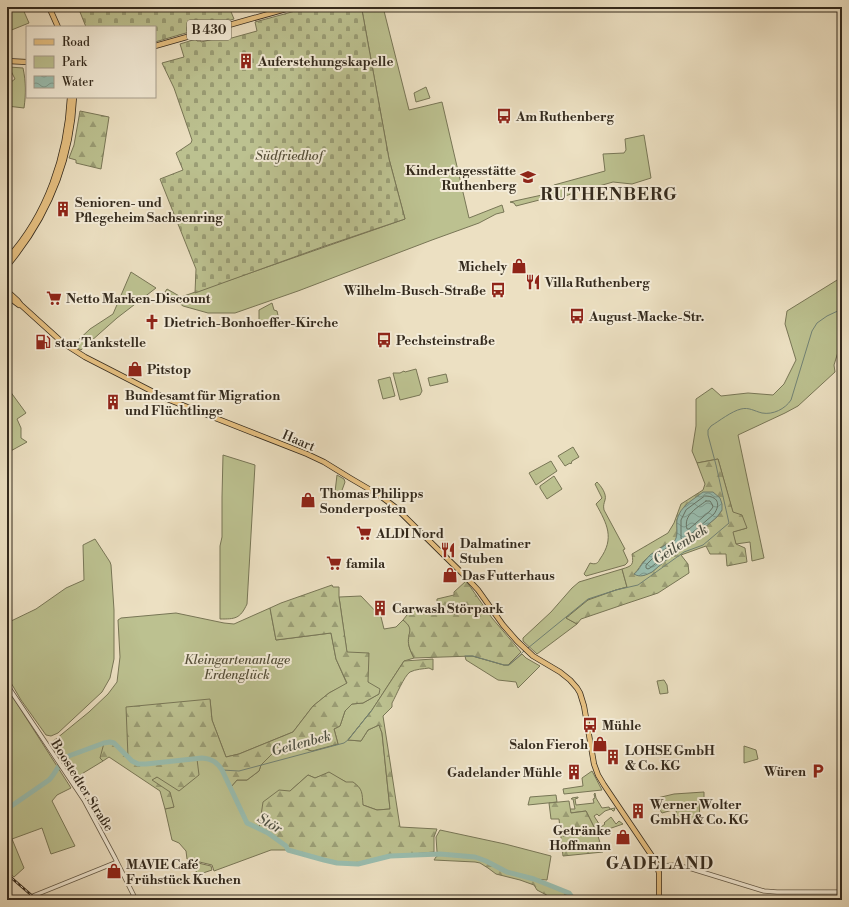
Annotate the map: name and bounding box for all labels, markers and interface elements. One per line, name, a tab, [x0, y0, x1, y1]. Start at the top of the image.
road number: B 430	[187, 20, 231, 40]
legend	[26, 26, 156, 98]
text: Road	[62, 35, 90, 50]
building icon: Auferstehungskapelle	[237, 52, 255, 70]
place label: Auferstehungskapelle	[257, 54, 393, 70]
text: Park	[62, 55, 88, 70]
text: Water	[61, 75, 94, 90]
bus stop icon: Am Ruthenberg	[495, 107, 513, 125]
place label: Am Ruthenberg	[515, 109, 614, 125]
park label: Südfriedhof	[255, 148, 326, 164]
place label: Kindertagesstätte Ruthenberg	[405, 163, 517, 194]
school or university icon: Kindertagesstätte Ruthenberg	[519, 168, 537, 186]
district label: RUTHENBERG	[540, 184, 678, 206]
place label: Senioren- und Pflegeheim Sachsenring	[75, 195, 223, 226]
building icon: Senioren- und Pflegeheim Sachsenring	[54, 200, 72, 218]
shop icon: Michely	[510, 257, 528, 275]
place label: Michely	[458, 259, 507, 275]
restaurant icon: Villa Ruthenberg	[524, 273, 542, 291]
place label: Villa Ruthenberg	[544, 275, 650, 291]
bus stop icon: Wilhelm-Busch-Straße	[489, 281, 507, 299]
place label: Wilhelm-Busch-Straße	[343, 283, 486, 299]
supermarket icon: Netto Marken-Discount	[45, 289, 63, 307]
place label: Netto Marken-Discount	[66, 291, 211, 307]
bus stop icon: August-Macke-Str.	[568, 307, 586, 325]
place label: August-Macke-Str.	[588, 309, 704, 325]
church icon: Dietrich-Bonhoeffer-Kirche	[143, 313, 161, 331]
place label: Dietrich-Bonhoeffer-Kirche	[164, 315, 338, 331]
bus stop icon: Pechsteinstraße	[375, 331, 393, 349]
fuel station icon: star Tankstelle	[34, 333, 52, 351]
place label: Pechsteinstraße	[396, 333, 495, 349]
place label: star Tankstelle	[55, 335, 146, 351]
shop icon: Pitstop	[126, 360, 144, 378]
place label: Pitstop	[147, 362, 191, 378]
place label: Bundesamt für Migration und Flüchtlinge	[125, 388, 280, 419]
building icon: Bundesamt für Migration und Flüchtlinge	[104, 393, 122, 411]
street label: Haart	[280, 427, 318, 455]
place label: Thomas Philipps Sonderposten	[320, 486, 424, 517]
shop icon: Thomas Philipps Sonderposten	[299, 491, 317, 509]
water label: Geilenbek	[650, 521, 711, 569]
supermarket icon: ALDI Nord	[355, 524, 373, 542]
place label: ALDI Nord	[375, 526, 444, 542]
place label: Dalmatiner Stuben	[460, 536, 531, 567]
restaurant icon: Dalmatiner Stuben	[439, 541, 457, 559]
supermarket icon: famila	[325, 554, 343, 572]
place label: famila	[346, 556, 386, 572]
shop icon: Das Futterhaus	[441, 566, 459, 584]
place label: Das Futterhaus	[462, 568, 555, 584]
building icon: Carwash Störpark	[371, 599, 389, 617]
place label: Carwash Störpark	[392, 601, 504, 617]
park label: Kleingartenanlage Erdenglück	[184, 652, 290, 683]
bus stop icon: Mühle	[581, 716, 599, 734]
place label: Mühle	[602, 718, 641, 734]
water label: Geilenbek	[269, 727, 333, 761]
shop icon: Salon Fieroh	[591, 735, 609, 753]
street label: Boostedter Straße	[47, 736, 117, 835]
place label: Salon Fieroh	[510, 737, 588, 753]
place label: LOHSE GmbH & Co. KG	[625, 743, 715, 774]
building icon: LOHSE GmbH & Co. KG	[604, 748, 622, 766]
parking icon: Würen	[809, 762, 827, 780]
building icon: Gadelander Mühle	[565, 763, 583, 781]
place label: Würen	[763, 764, 806, 780]
place label: Gadelander Mühle	[447, 765, 562, 781]
place label: Werner Wolter GmbH & Co. KG	[649, 797, 749, 828]
building icon: Werner Wolter GmbH & Co. KG	[629, 802, 647, 820]
water label: Stör	[254, 810, 286, 839]
place label: Getränke Hoffmann	[549, 823, 611, 854]
shop icon: Getränke Hoffmann	[614, 828, 632, 846]
district label: GADELAND	[606, 853, 714, 875]
place label: MAVIE Café Frühstück Kuchen	[126, 857, 241, 888]
shop icon: MAVIE Café Frühstück Kuchen	[105, 862, 123, 880]

